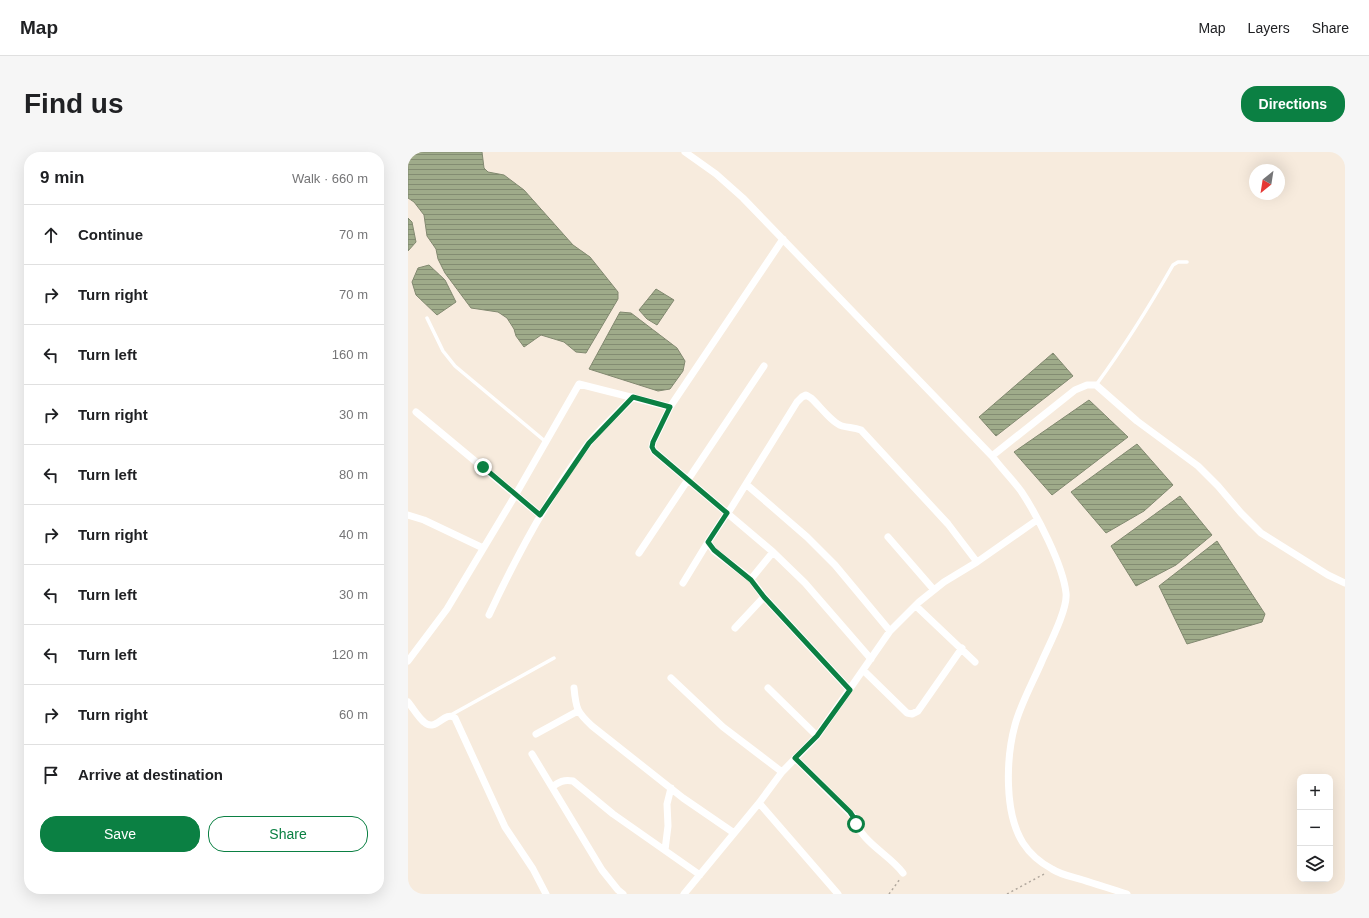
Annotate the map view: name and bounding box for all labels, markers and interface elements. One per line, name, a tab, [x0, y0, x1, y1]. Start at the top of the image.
text: Map	[20, 17, 58, 38]
text: Map	[1198, 20, 1226, 36]
text: Layers	[1248, 20, 1290, 36]
text: Share	[1312, 20, 1349, 36]
button: Directions	[1241, 86, 1345, 122]
text: Find us	[24, 88, 124, 119]
north arrow	[1249, 164, 1285, 200]
text: 9 min	[40, 168, 84, 187]
text: Walk · 660 m	[292, 171, 368, 186]
icon: ahead	[40, 224, 62, 246]
text: Continue	[78, 226, 143, 243]
text: 70 m	[339, 227, 368, 242]
icon: right	[40, 284, 62, 306]
text: Turn right	[78, 286, 148, 303]
text: 70 m	[339, 287, 368, 302]
icon: left	[40, 344, 62, 366]
text: Turn left	[78, 346, 137, 363]
text: 160 m	[332, 347, 368, 362]
icon: right	[40, 404, 62, 426]
text: Turn right	[78, 406, 148, 423]
text: 30 m	[339, 407, 368, 422]
route end	[474, 458, 492, 476]
icon: left	[40, 464, 62, 486]
text: Turn left	[78, 466, 137, 483]
text: 80 m	[339, 467, 368, 482]
icon: right	[40, 524, 62, 546]
text: Turn right	[78, 526, 148, 543]
text: 40 m	[339, 527, 368, 542]
icon: left	[40, 584, 62, 606]
text: Turn left	[78, 586, 137, 603]
text: 30 m	[339, 587, 368, 602]
icon: left	[40, 644, 62, 666]
text: Turn left	[78, 646, 137, 663]
text: 120 m	[332, 647, 368, 662]
icon: right	[40, 704, 62, 726]
text: Turn right	[78, 706, 148, 723]
text: 60 m	[339, 707, 368, 722]
icon: arrive	[40, 764, 62, 786]
text: Arrive at destination	[78, 766, 223, 783]
map controls	[1297, 774, 1333, 882]
button: +	[1297, 774, 1333, 810]
button: −	[1297, 810, 1333, 846]
route start	[847, 815, 865, 833]
button: Save	[40, 816, 200, 852]
button: Share	[208, 816, 368, 852]
button: layers	[1297, 846, 1333, 882]

